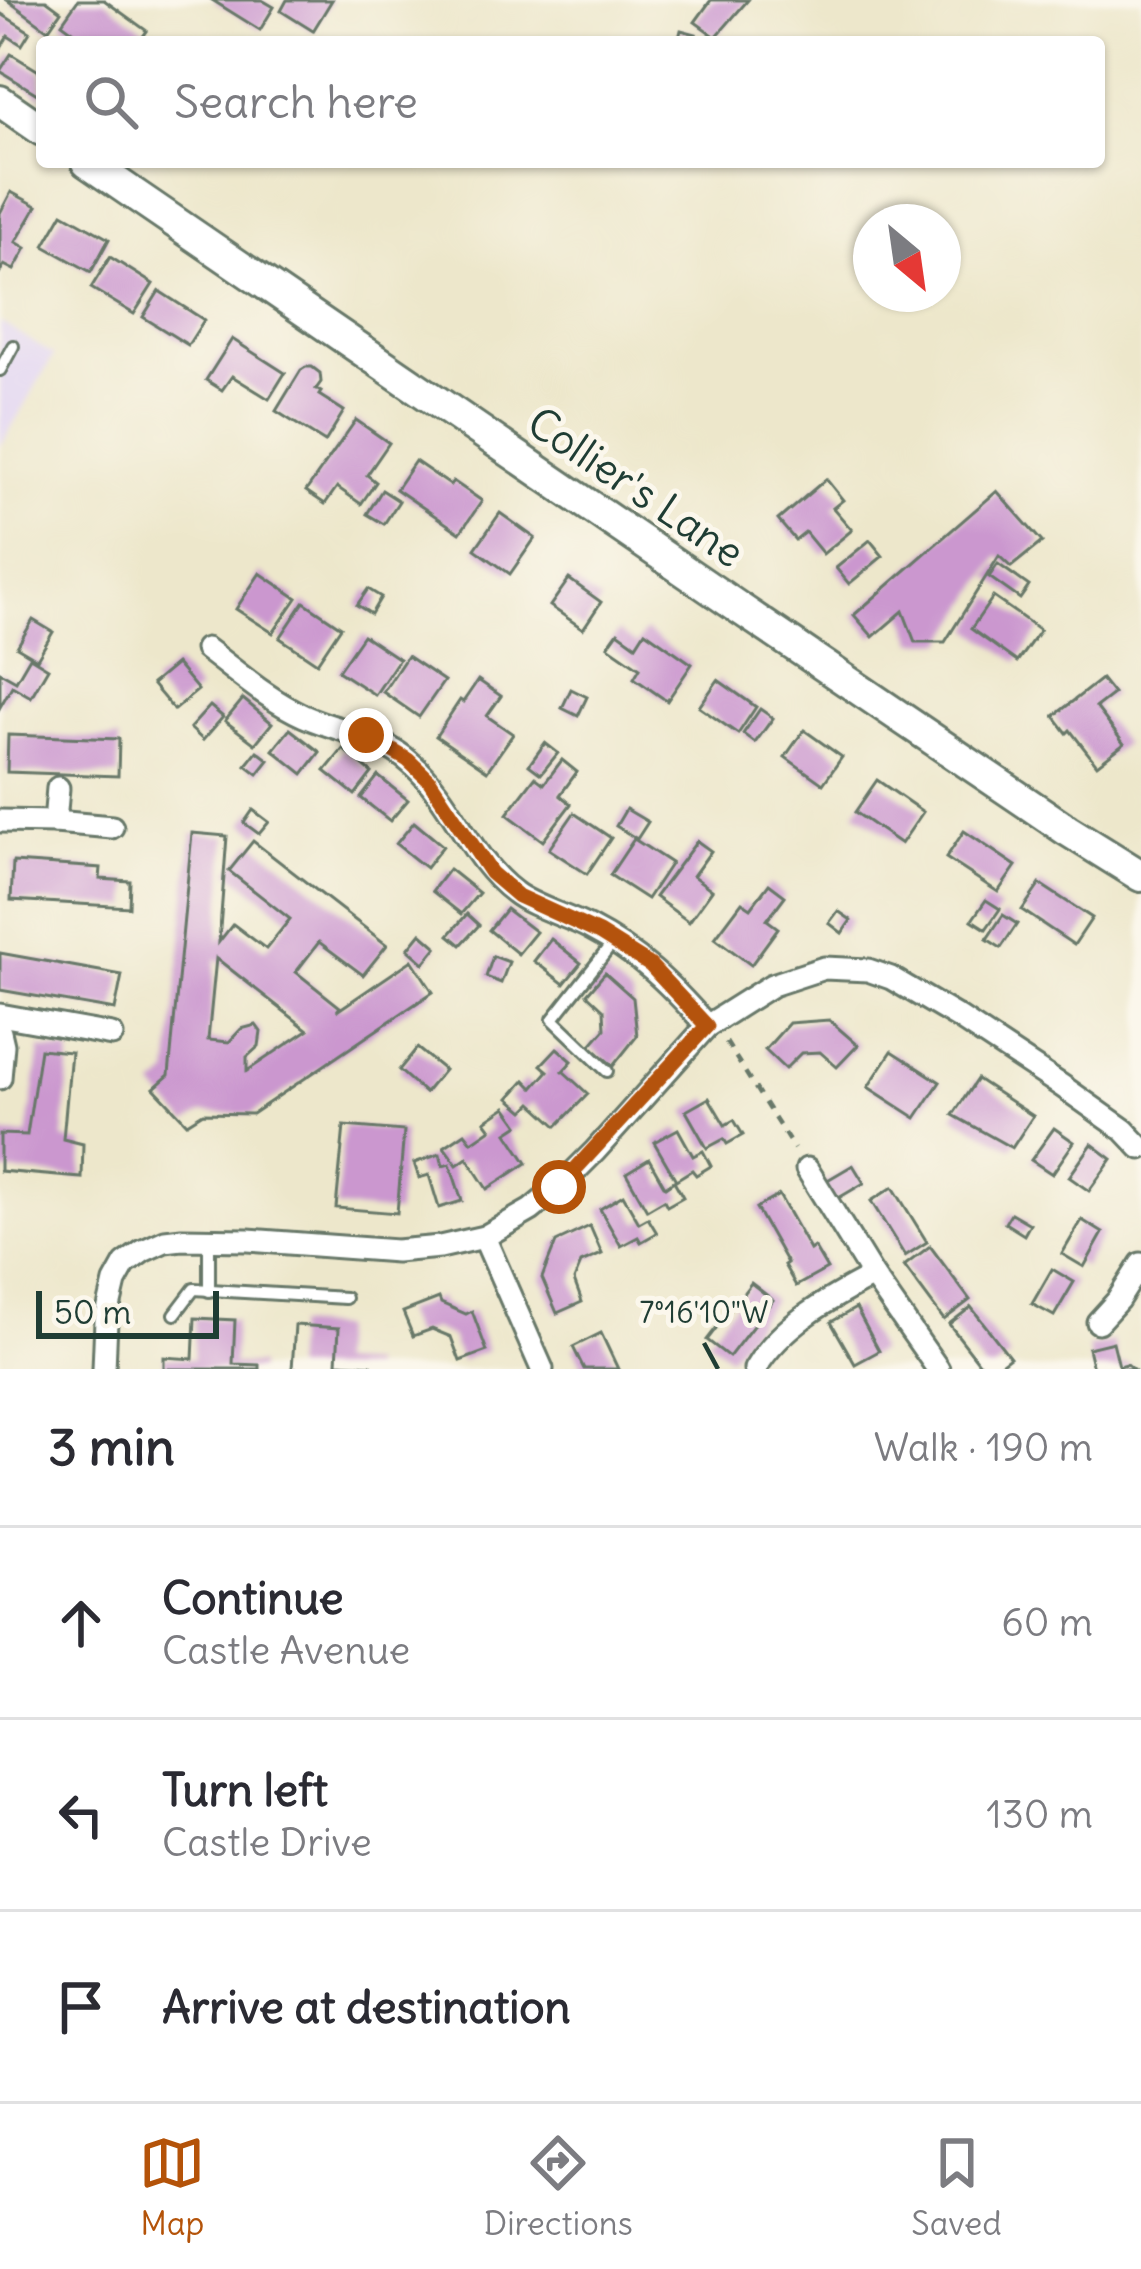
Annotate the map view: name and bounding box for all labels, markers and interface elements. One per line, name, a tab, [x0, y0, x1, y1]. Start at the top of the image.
search box	[36, 36, 1105, 168]
icon: search	[78, 69, 144, 135]
text: Search here	[174, 74, 418, 130]
north arrow	[853, 204, 961, 312]
street label: Collier's Lane	[518, 396, 754, 578]
route end	[339, 708, 393, 762]
route start	[532, 1160, 586, 1214]
scale bar	[36, 1285, 219, 1338]
text: 50 m	[54, 1291, 131, 1333]
text: 7°16'10"W	[640, 1293, 768, 1331]
text: 3 min	[48, 1415, 175, 1479]
text: Walk · 190 m	[874, 1423, 1093, 1472]
text: Continue	[162, 1570, 344, 1626]
icon: ahead	[48, 1590, 114, 1656]
text: 60 m	[1001, 1598, 1093, 1647]
text: Castle Avenue	[162, 1626, 410, 1675]
text: Turn left	[162, 1762, 328, 1818]
icon: left	[48, 1782, 114, 1848]
text: 130 m	[986, 1790, 1093, 1839]
text: Castle Drive	[162, 1818, 372, 1867]
icon: arrive	[48, 1974, 114, 2040]
text: Arrive at destination	[162, 1979, 571, 2035]
tab: Map	[139, 2130, 205, 2244]
tab: Directions	[484, 2130, 633, 2244]
tab: Saved	[911, 2130, 1002, 2244]

